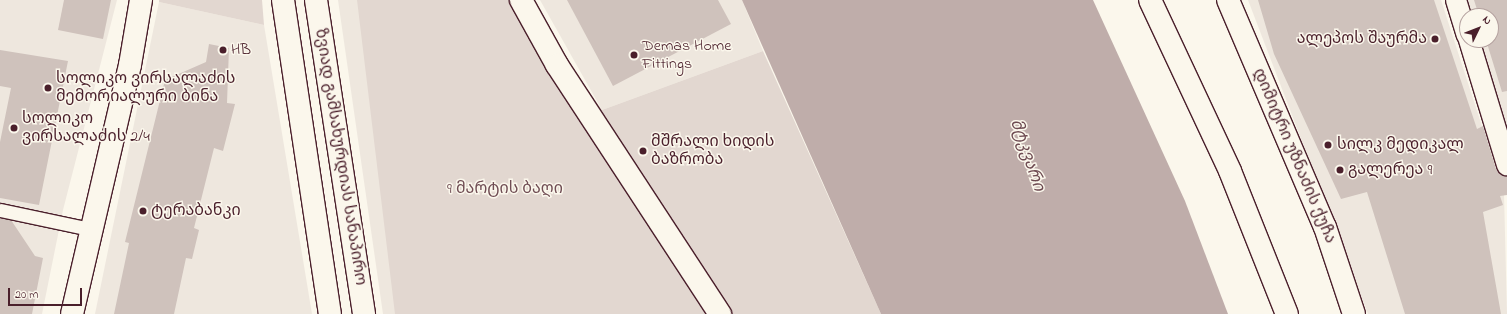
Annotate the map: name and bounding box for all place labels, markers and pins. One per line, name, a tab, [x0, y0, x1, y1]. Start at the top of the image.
place label: ალეპოს შაურმა	[1297, 29, 1427, 49]
marker: ალეპოს შაურმა	[1430, 34, 1440, 44]
place label: Demas Home Fittings	[642, 36, 731, 74]
place label: HB	[231, 40, 251, 60]
marker: HB	[218, 45, 228, 55]
marker: Demas Home Fittings	[629, 50, 639, 60]
place label: სოლიკო ვირსალაძის მემორიალური ბინა	[56, 69, 235, 107]
marker: სოლიკო ვირსალაძის მემორიალური ბინა	[43, 83, 53, 93]
place label: სოლიკო ვირსალაძის 2/4	[22, 109, 150, 147]
marker: სოლიკო ვირსალაძის 2/4	[9, 123, 19, 133]
place label: მშრალი ხიდის ბაზრობა	[651, 132, 774, 170]
place label: სილკ მედიკალ	[1337, 135, 1464, 155]
marker: სილკ მედიკალ	[1322, 139, 1334, 151]
marker: მშრალი ხიდის ბაზრობა	[638, 146, 648, 156]
place label: გალერეა 9	[1348, 160, 1432, 180]
marker: გალერეა 9	[1335, 165, 1345, 175]
place label: ტერაბანკი	[151, 201, 241, 221]
marker: ტერაბანკი	[138, 206, 148, 216]

